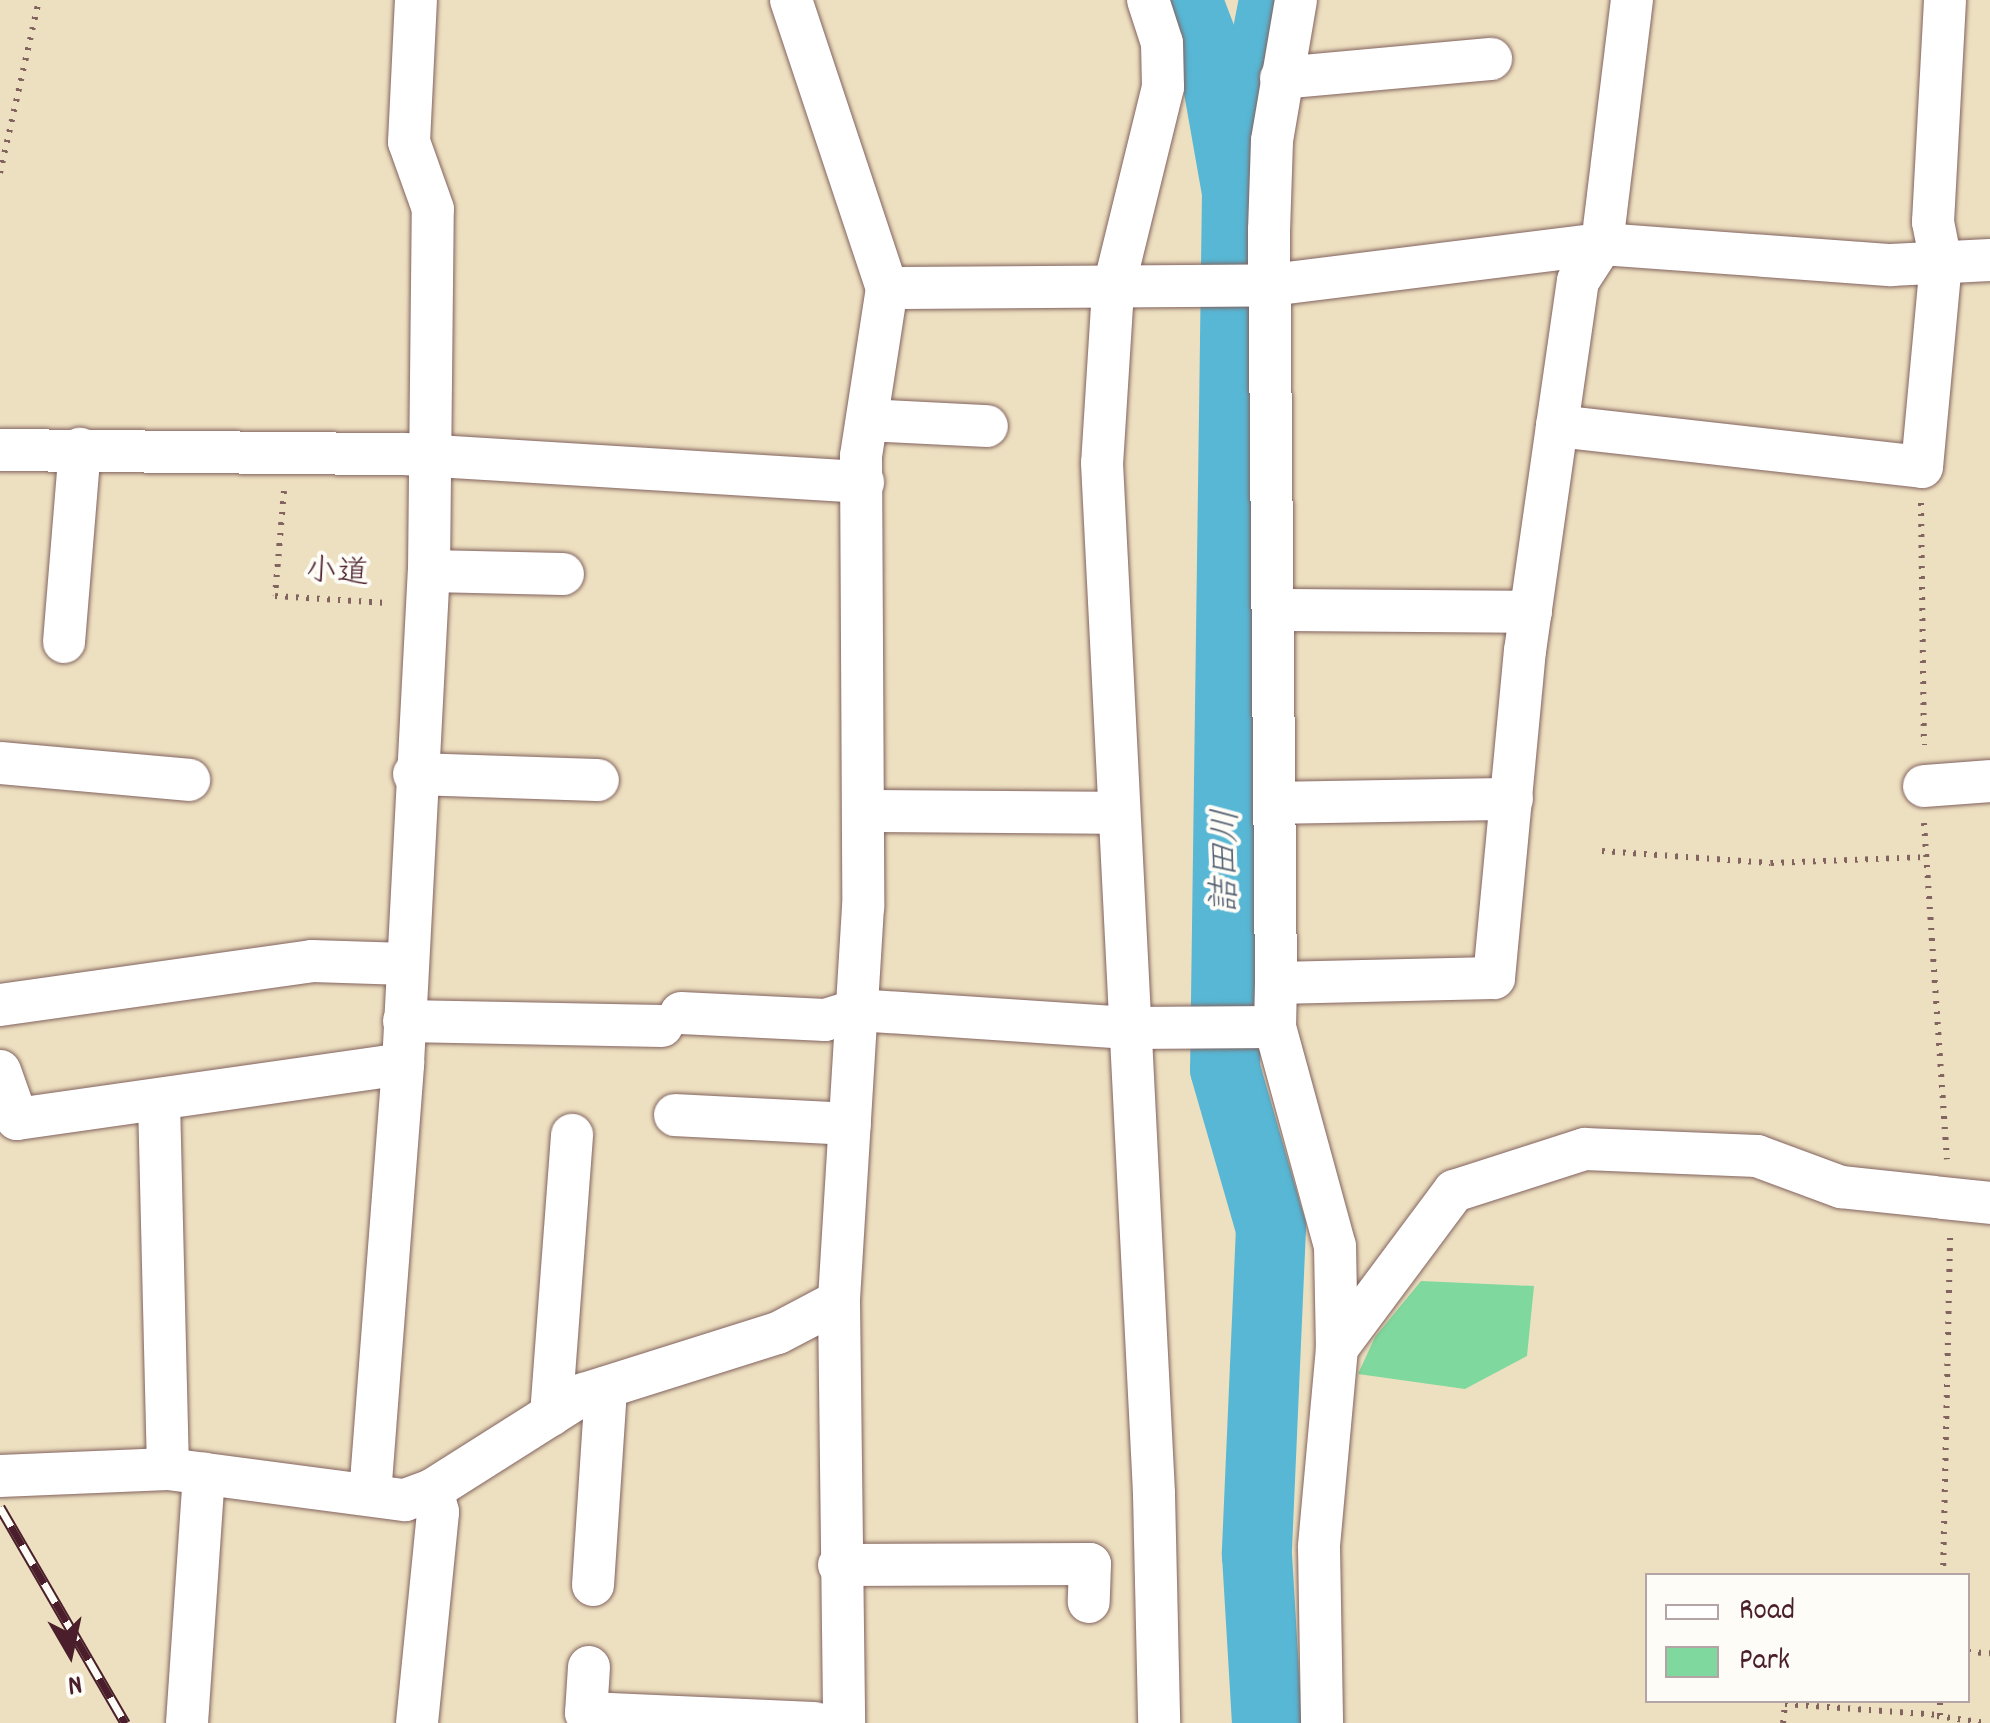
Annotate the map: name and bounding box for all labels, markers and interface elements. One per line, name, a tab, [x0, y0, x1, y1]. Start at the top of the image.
street label: 小道	[304, 554, 370, 596]
water label: 詰田川	[1206, 808, 1250, 914]
legend	[1645, 1573, 1970, 1703]
text: Road	[1739, 1591, 1795, 1634]
north arrow	[20, 1603, 120, 1703]
text: Park	[1739, 1641, 1790, 1684]
text: N	[65, 1662, 85, 1703]

